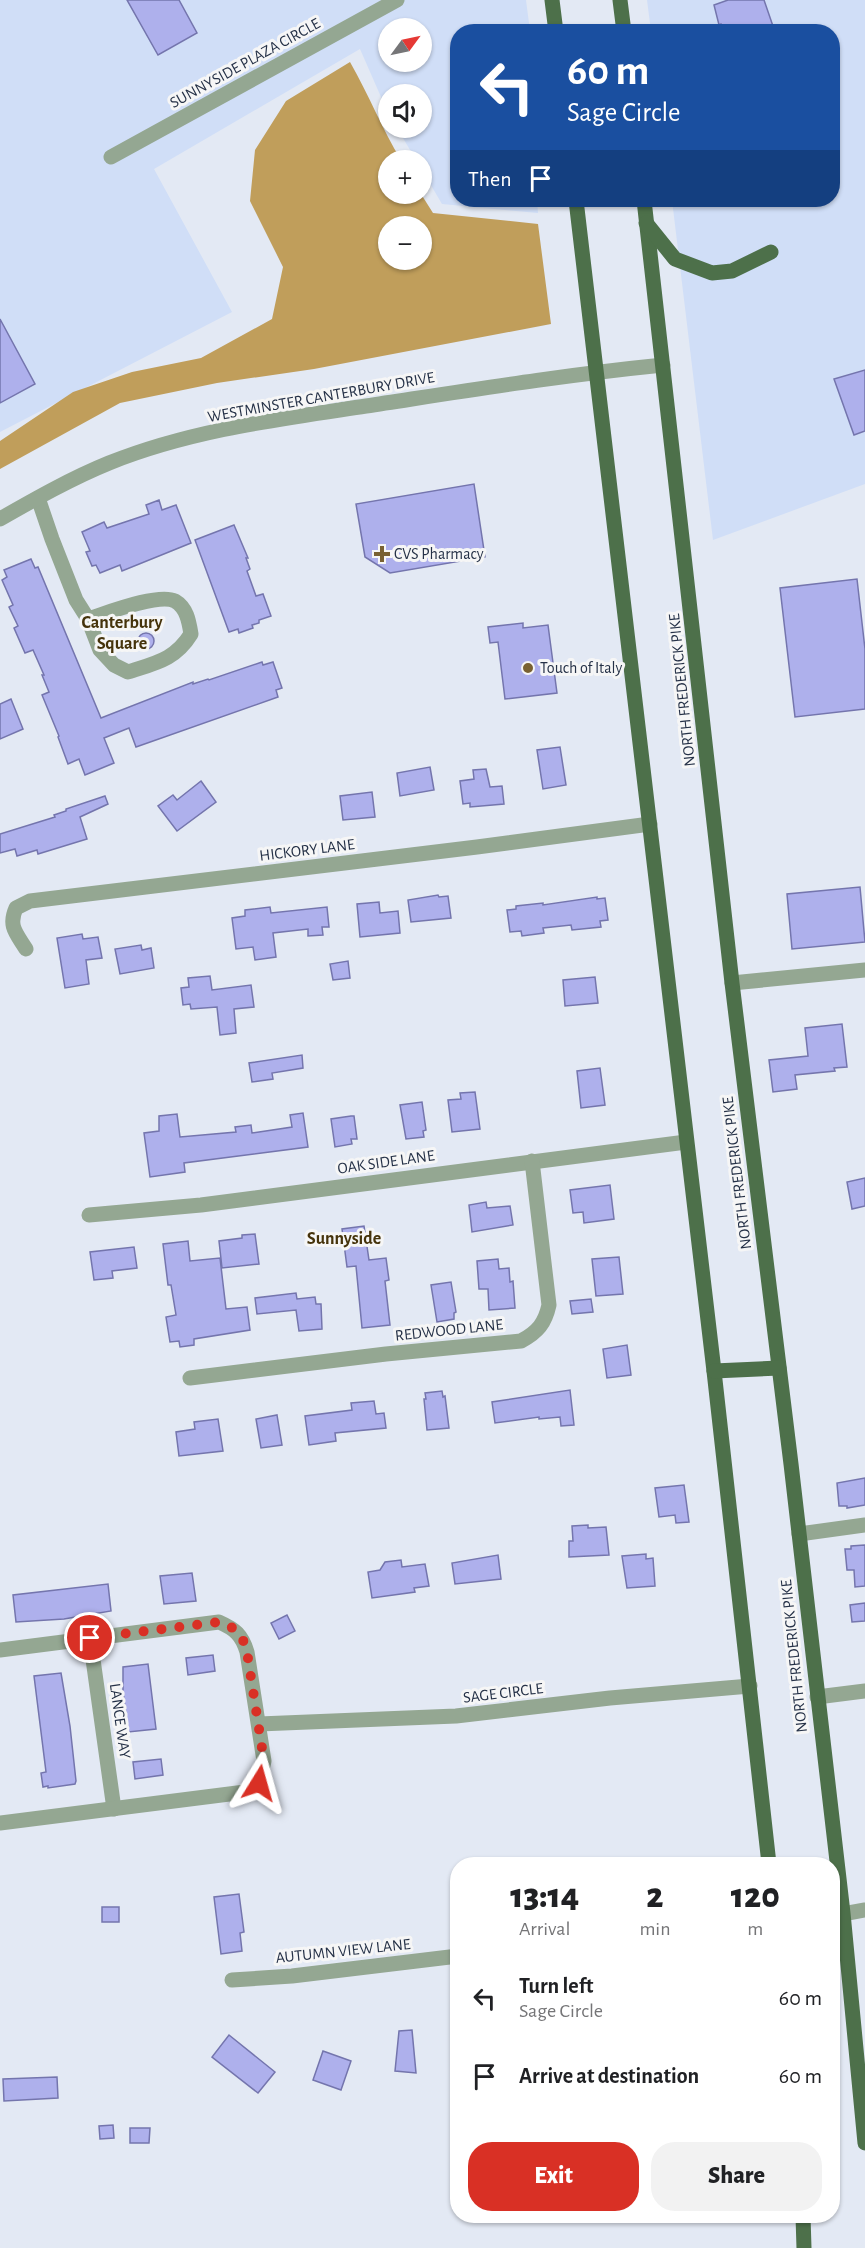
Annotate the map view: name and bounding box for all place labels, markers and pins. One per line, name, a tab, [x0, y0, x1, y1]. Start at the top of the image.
place label: CVS Pharmacy	[394, 546, 484, 563]
marker: CVS Pharmacy	[375, 547, 389, 561]
place label: Touch of Italy	[540, 660, 622, 677]
marker: Touch of Italy	[521, 661, 535, 675]
pin	[64, 1612, 115, 1663]

